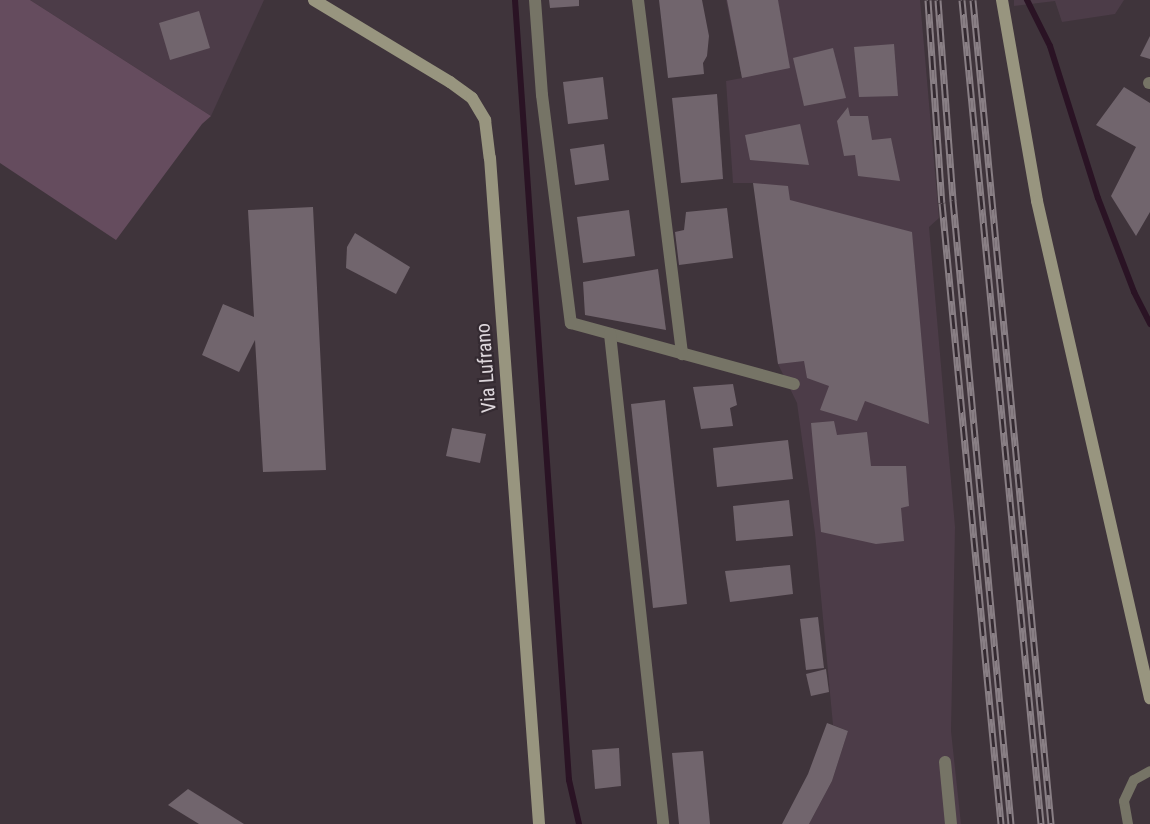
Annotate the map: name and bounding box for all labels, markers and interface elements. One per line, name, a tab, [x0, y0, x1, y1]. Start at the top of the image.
street label: Via Lufrano	[471, 322, 501, 414]

